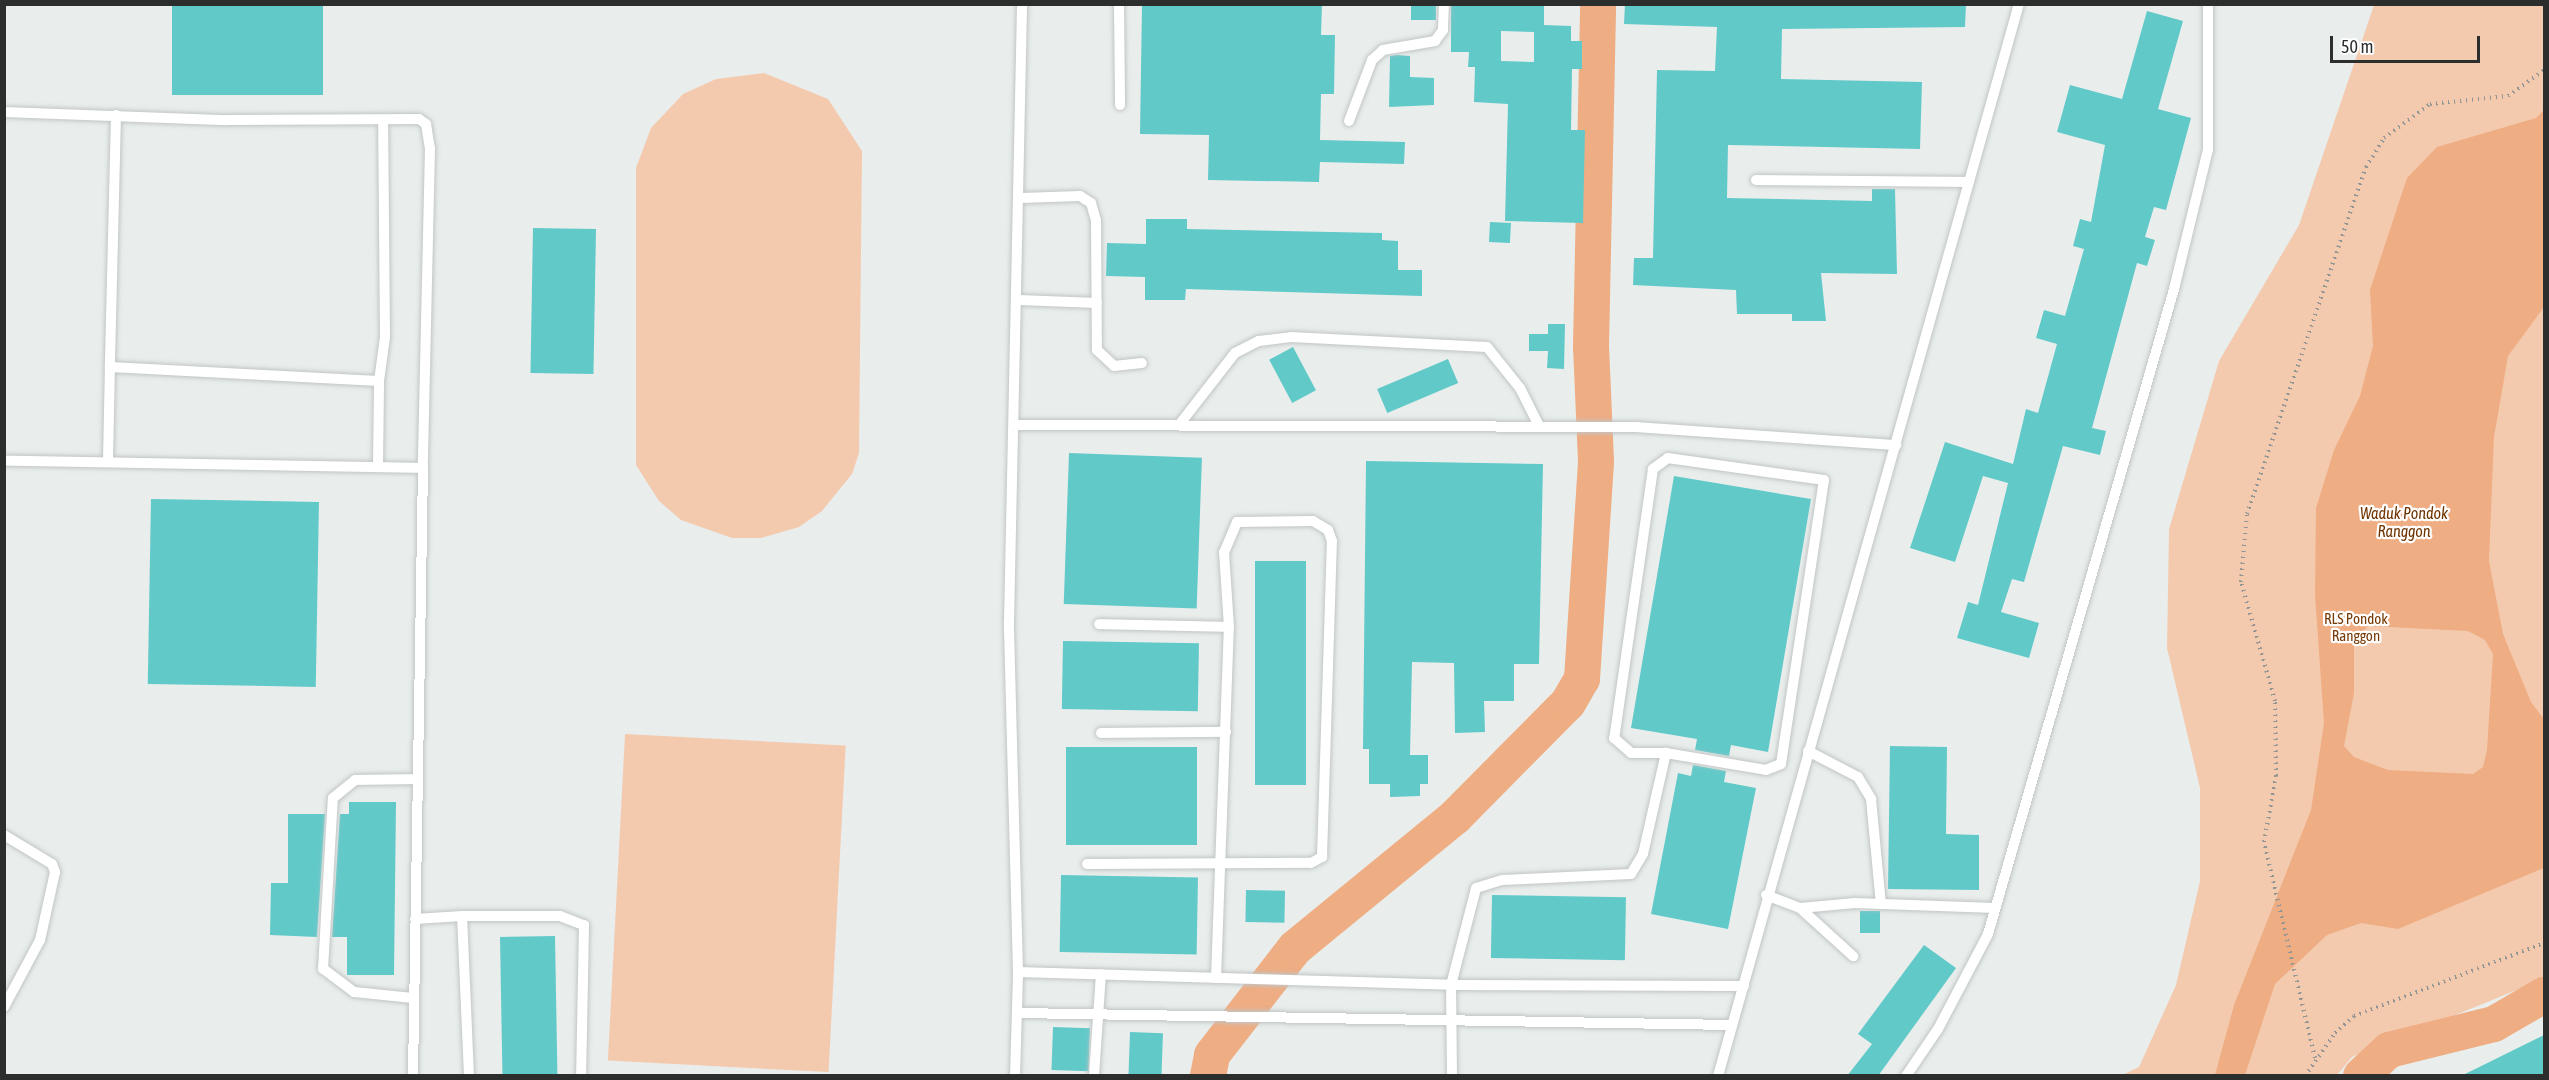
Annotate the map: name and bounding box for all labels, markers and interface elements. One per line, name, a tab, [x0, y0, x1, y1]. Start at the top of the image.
scale bar	[2333, 24, 2483, 62]
text: 50 m	[2341, 36, 2373, 57]
water label: Waduk Pondok Ranggon	[2360, 503, 2448, 541]
park label: RLS Pondok Ranggon	[2324, 609, 2388, 644]

